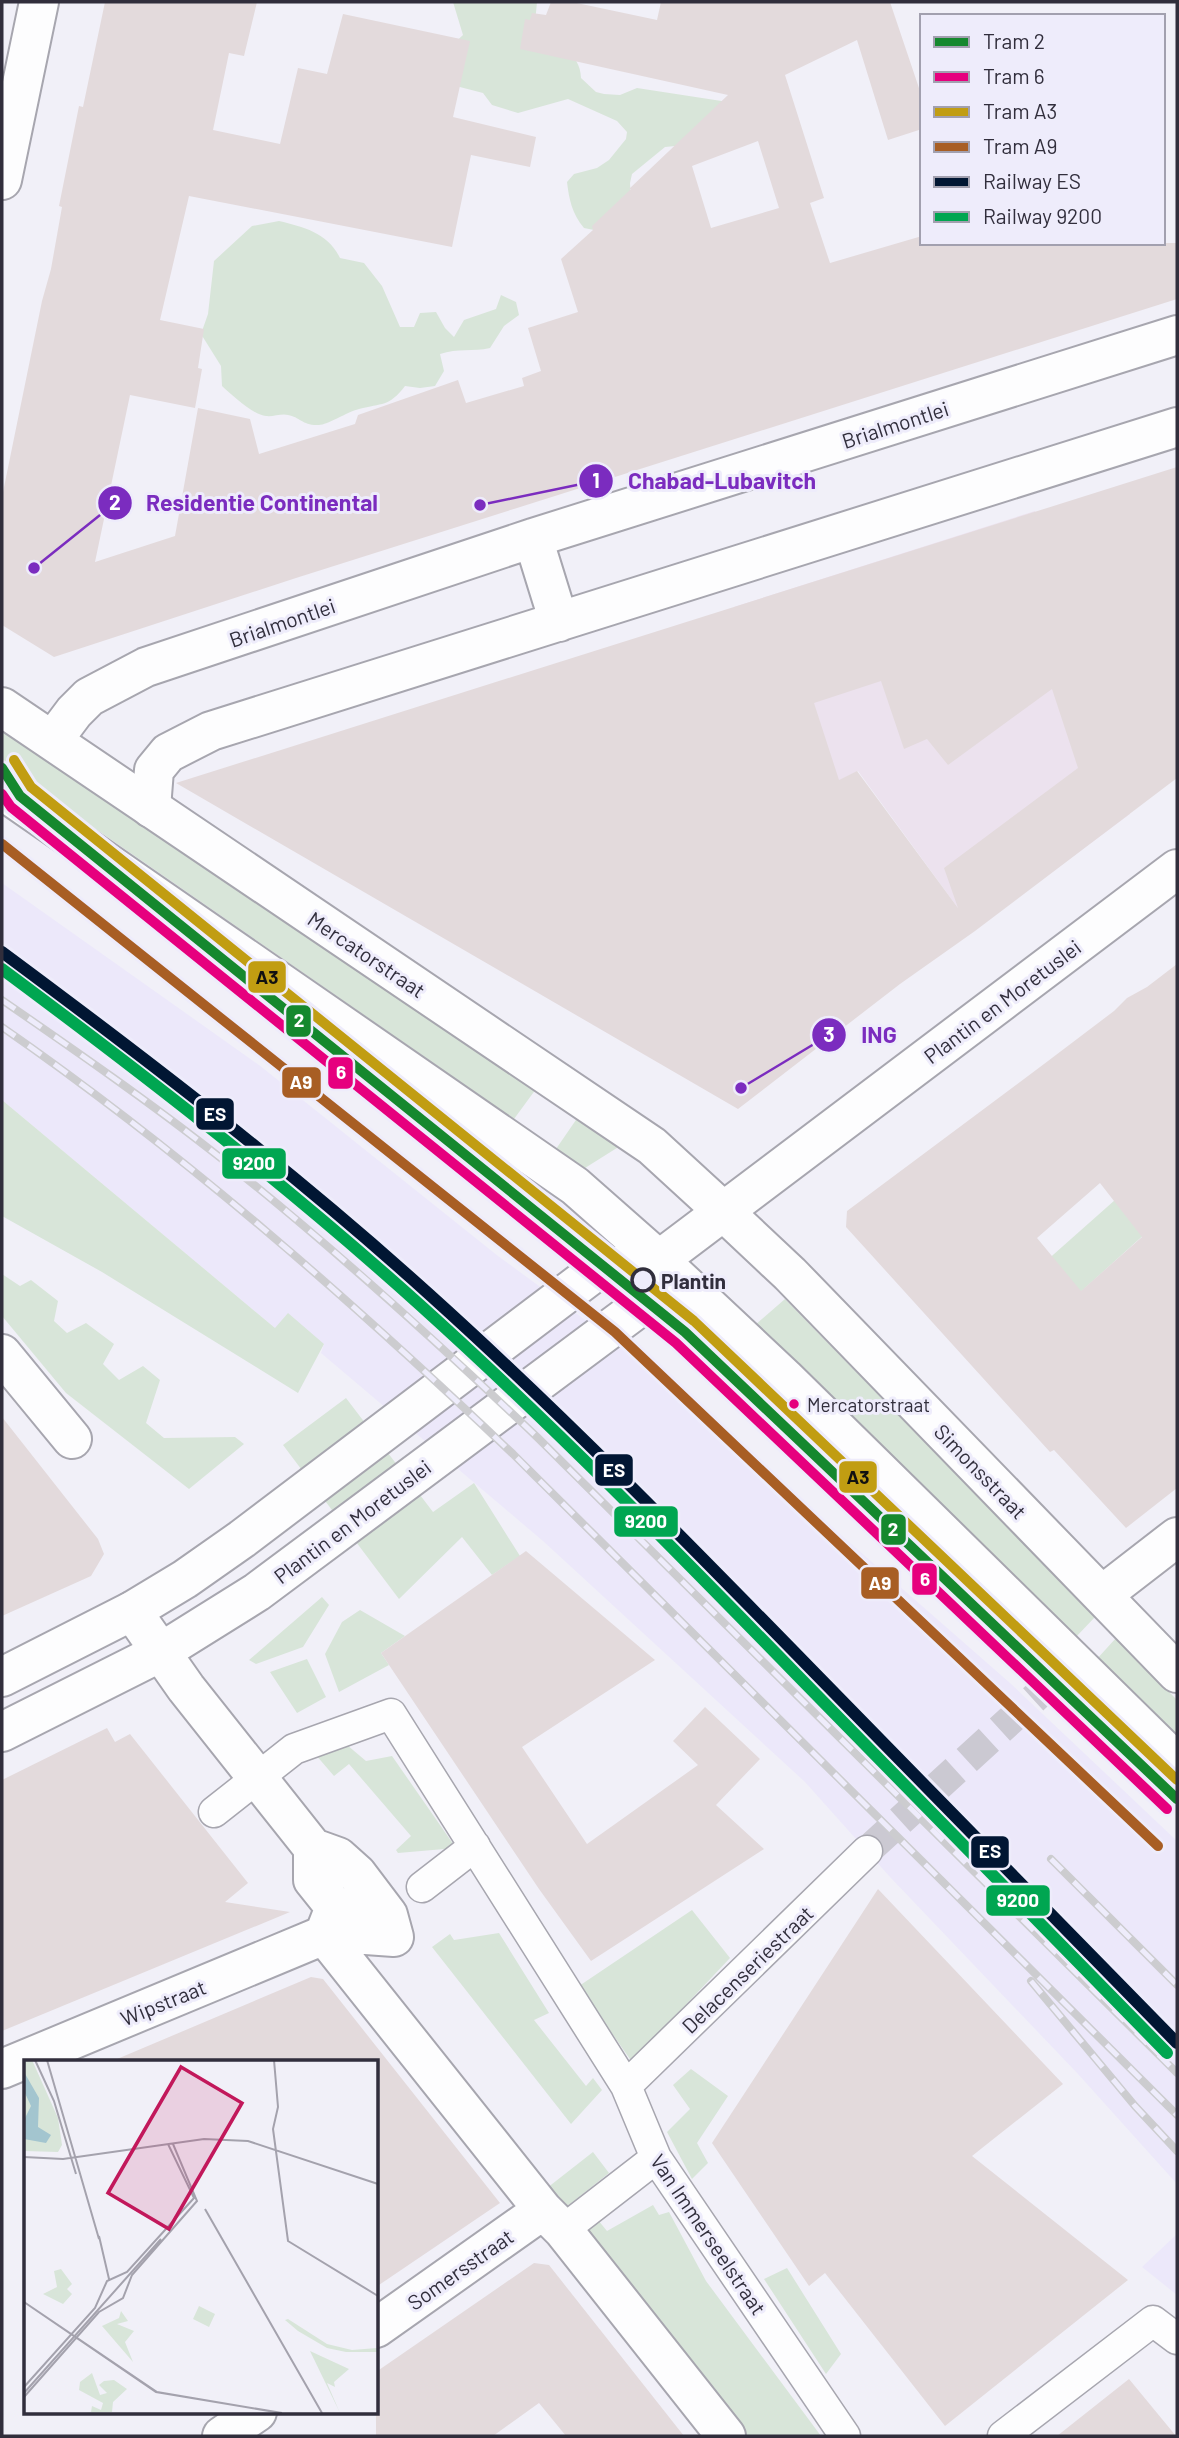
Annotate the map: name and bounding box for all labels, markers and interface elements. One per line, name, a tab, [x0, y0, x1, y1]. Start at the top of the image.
legend	[920, 14, 1165, 245]
text: Tram 2	[983, 28, 1045, 53]
text: Tram 6	[983, 63, 1045, 88]
text: Tram A3	[983, 98, 1057, 123]
text: Tram A9	[983, 133, 1057, 158]
text: Railway ES	[983, 168, 1081, 193]
text: Railway 9200	[983, 203, 1102, 228]
street label: Brialmontlei	[838, 395, 952, 453]
callout: Chabad-Lubavitch	[579, 459, 830, 503]
text: Chabad-Lubavitch	[628, 466, 816, 494]
text: 1	[592, 467, 600, 492]
callout: Residentie Continental	[97, 481, 392, 525]
text: Residentie Continental	[146, 488, 378, 516]
text: 2	[109, 489, 121, 514]
street label: Brialmontlei	[226, 592, 338, 652]
street label: Mercatorstraat	[304, 906, 430, 1002]
street label: Plantin en Moretuslei	[919, 934, 1085, 1068]
line badge: A3	[247, 960, 287, 994]
text: A3	[255, 965, 279, 988]
line badge: 2	[285, 1004, 312, 1038]
text: 2	[294, 1008, 304, 1031]
callout: ING	[812, 1013, 910, 1057]
text: ING	[861, 1020, 897, 1048]
text: 3	[823, 1021, 835, 1046]
line badge: 6	[327, 1056, 354, 1090]
text: 6	[336, 1060, 346, 1083]
line badge: A9	[281, 1066, 322, 1099]
text: A9	[290, 1070, 312, 1093]
line badge: ES	[195, 1097, 235, 1131]
text: ES	[204, 1102, 226, 1125]
line badge: 9200	[221, 1147, 287, 1180]
text: 9200	[233, 1151, 275, 1174]
marker: Plantin	[631, 1268, 655, 1292]
place label: Plantin	[661, 1268, 726, 1293]
place label: Mercatorstraat	[807, 1393, 930, 1416]
marker: Mercatorstraat	[787, 1397, 801, 1411]
street label: Simonsstraat	[930, 1419, 1032, 1523]
line badge: ES	[594, 1453, 634, 1487]
street label: Plantin en Moretuslei	[269, 1454, 435, 1588]
text: ES	[603, 1458, 625, 1481]
line badge: A3	[838, 1460, 878, 1494]
text: A3	[846, 1465, 870, 1488]
line badge: 9200	[613, 1505, 679, 1538]
text: 9200	[625, 1509, 667, 1532]
line badge: 2	[880, 1513, 907, 1546]
text: 2	[888, 1517, 898, 1540]
line badge: 6	[911, 1562, 938, 1596]
line badge: A9	[860, 1566, 900, 1600]
text: 6	[920, 1567, 930, 1590]
text: A9	[869, 1571, 891, 1594]
line badge: ES	[970, 1835, 1010, 1869]
text: ES	[979, 1839, 1001, 1862]
line badge: 9200	[985, 1884, 1051, 1917]
text: 9200	[997, 1888, 1039, 1911]
street label: Delacenseriestraat	[676, 1900, 818, 2038]
street label: Wipstraat	[117, 1974, 209, 2030]
inset map	[24, 2060, 378, 2414]
street label: Van Immerseelstraat	[646, 2149, 772, 2319]
street label: Somersstraat	[402, 2223, 518, 2315]

